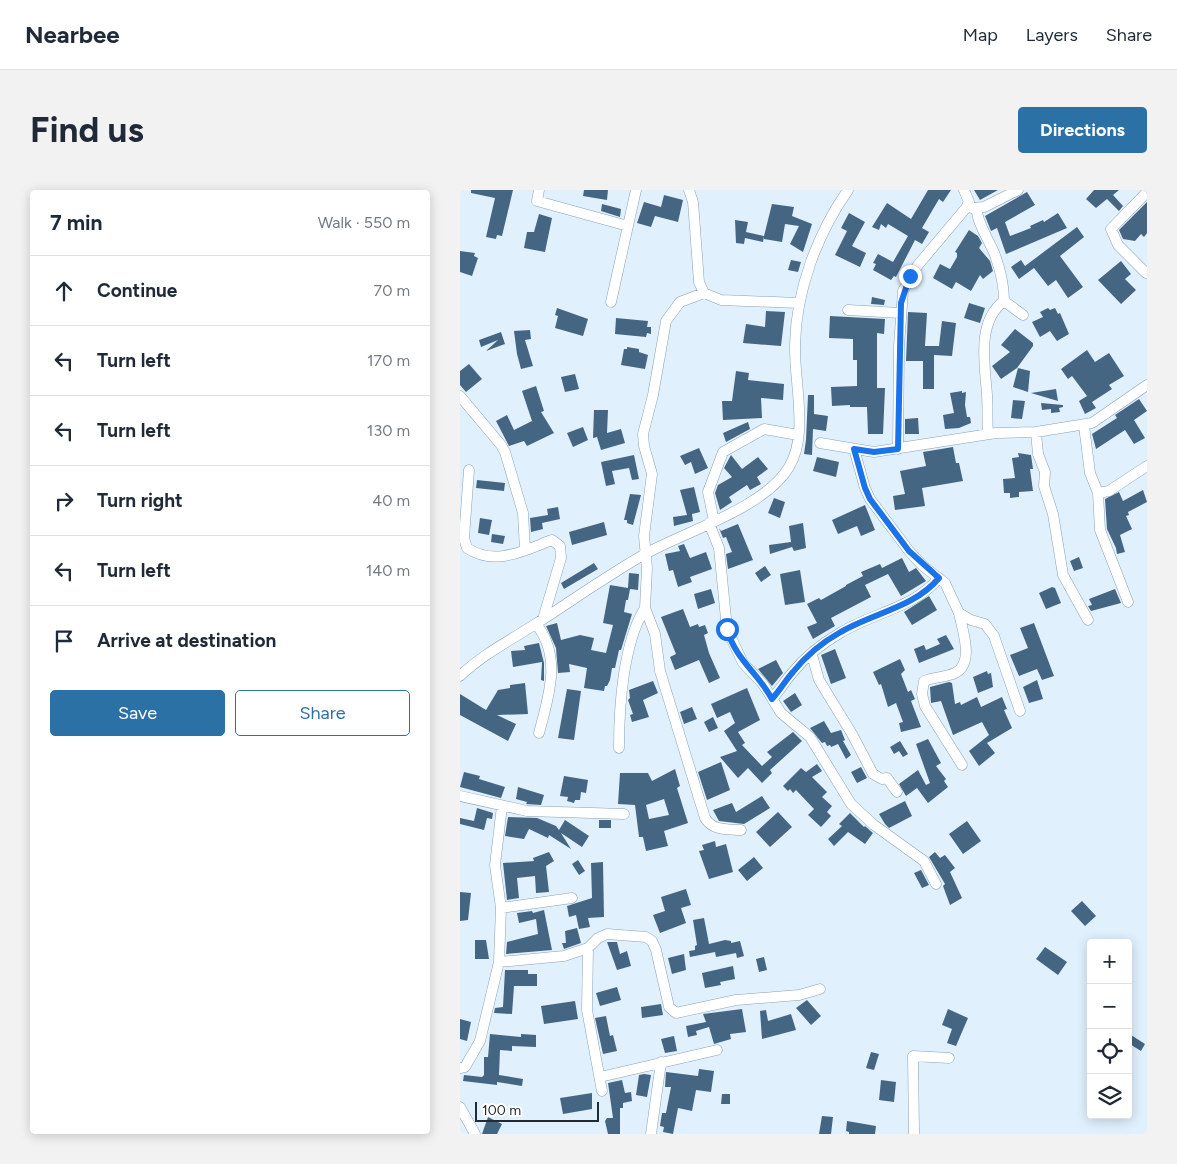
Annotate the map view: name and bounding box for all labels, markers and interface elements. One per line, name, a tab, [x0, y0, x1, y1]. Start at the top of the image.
text: Nearbee	[25, 20, 120, 49]
text: Map	[963, 24, 998, 46]
text: Layers	[1026, 24, 1078, 46]
text: Share	[1106, 24, 1152, 46]
button: Directions	[1018, 107, 1147, 153]
text: Find us	[30, 109, 144, 151]
text: 7 min	[50, 210, 102, 235]
text: Walk · 550 m	[318, 213, 410, 232]
route end	[899, 265, 922, 288]
icon: ahead	[50, 277, 78, 305]
text: Continue	[97, 279, 177, 302]
text: 70 m	[374, 281, 410, 300]
icon: left	[50, 347, 78, 375]
text: Turn left	[97, 349, 171, 372]
text: 170 m	[367, 351, 410, 370]
icon: left	[50, 417, 78, 445]
text: Turn left	[97, 419, 171, 442]
text: 130 m	[367, 421, 410, 440]
icon: right	[50, 487, 78, 515]
text: Turn right	[97, 489, 183, 512]
text: 40 m	[372, 491, 410, 510]
icon: left	[50, 557, 78, 585]
text: Turn left	[97, 559, 171, 582]
text: 140 m	[366, 561, 410, 580]
route start	[716, 618, 739, 641]
icon: arrive	[50, 627, 78, 655]
text: Arrive at destination	[97, 629, 276, 652]
button: Save	[50, 690, 225, 736]
button: Share	[235, 690, 410, 736]
map controls	[1087, 939, 1132, 1119]
button: +	[1087, 939, 1132, 984]
button: −	[1087, 984, 1132, 1029]
button: locate	[1087, 1029, 1132, 1074]
button: layers	[1087, 1074, 1132, 1119]
scale bar	[475, 1099, 599, 1122]
text: 100 m	[482, 1102, 521, 1119]

